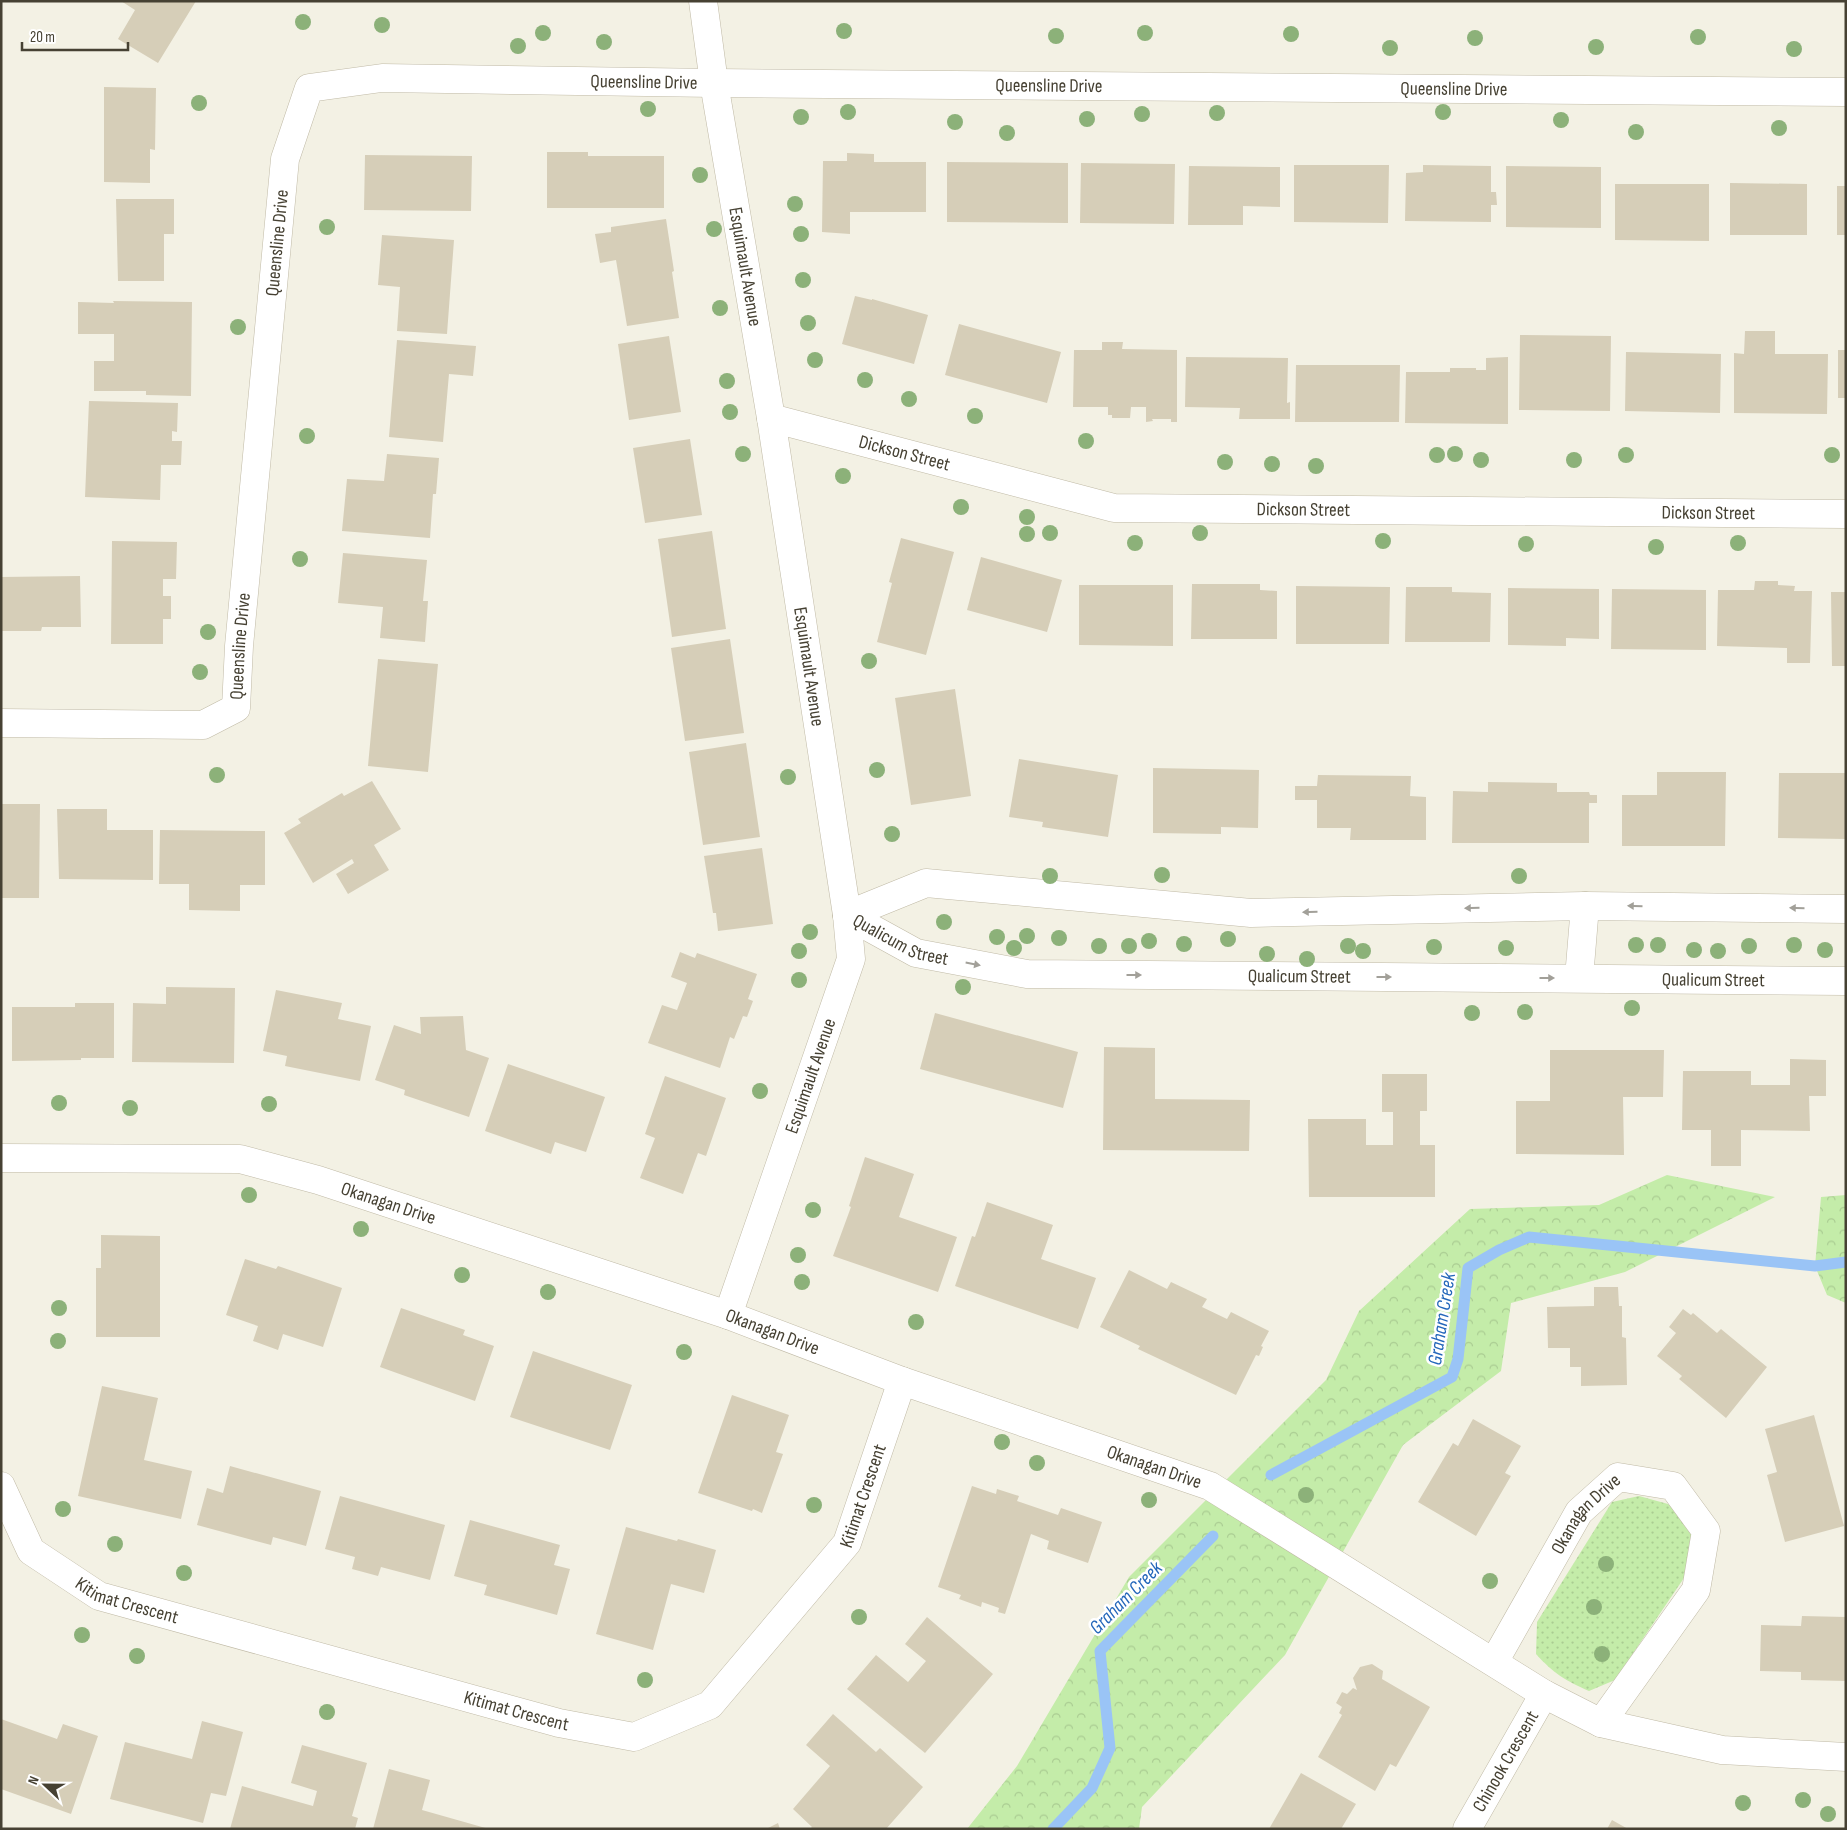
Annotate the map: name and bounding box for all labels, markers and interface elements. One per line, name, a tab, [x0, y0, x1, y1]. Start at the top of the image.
scale bar	[22, 20, 129, 52]
text: 20 m	[30, 28, 55, 47]
street label: Queensline Drive	[590, 70, 698, 94]
street label: Queensline Drive	[995, 74, 1103, 98]
street label: Queensline Drive	[1400, 77, 1508, 101]
street label: Queensline Drive	[261, 189, 294, 297]
street label: Esquimault Avenue	[724, 205, 767, 328]
street label: Dickson Street	[856, 430, 953, 476]
street label: Dickson Street	[1257, 498, 1350, 521]
street label: Dickson Street	[1662, 501, 1755, 525]
street label: Queensline Drive	[225, 592, 255, 700]
street label: Esquimault Avenue	[789, 605, 829, 728]
one-way arrow	[1626, 902, 1642, 910]
one-way arrow	[1464, 904, 1480, 912]
one-way arrow	[1789, 904, 1805, 912]
one-way arrow	[1301, 908, 1317, 916]
street label: Qualicum Street	[849, 909, 951, 970]
one-way arrow	[965, 960, 980, 968]
street label: Qualicum Street	[1248, 964, 1351, 988]
street label: Qualicum Street	[1662, 968, 1765, 992]
one-way arrow	[1127, 971, 1143, 979]
one-way arrow	[1377, 973, 1393, 981]
one-way arrow	[1539, 974, 1555, 982]
street label: Esquimault Avenue	[781, 1015, 841, 1137]
street label: Okanagan Drive	[338, 1177, 439, 1230]
water label: Graham Creek	[1423, 1271, 1461, 1367]
street label: Okanagan Drive	[722, 1304, 823, 1360]
street label: Okanagan Drive	[1104, 1440, 1205, 1494]
street label: Kitimat Crescent	[835, 1441, 891, 1551]
street label: Okanagan Drive	[1546, 1469, 1625, 1558]
water label: Graham Creek	[1085, 1556, 1168, 1639]
street label: Kitimat Crescent	[71, 1572, 181, 1629]
street label: Kitimat Crescent	[461, 1686, 571, 1736]
street label: Chinook Crescent	[1468, 1706, 1544, 1816]
north arrow	[20, 1760, 70, 1810]
text: N	[24, 1774, 43, 1787]

